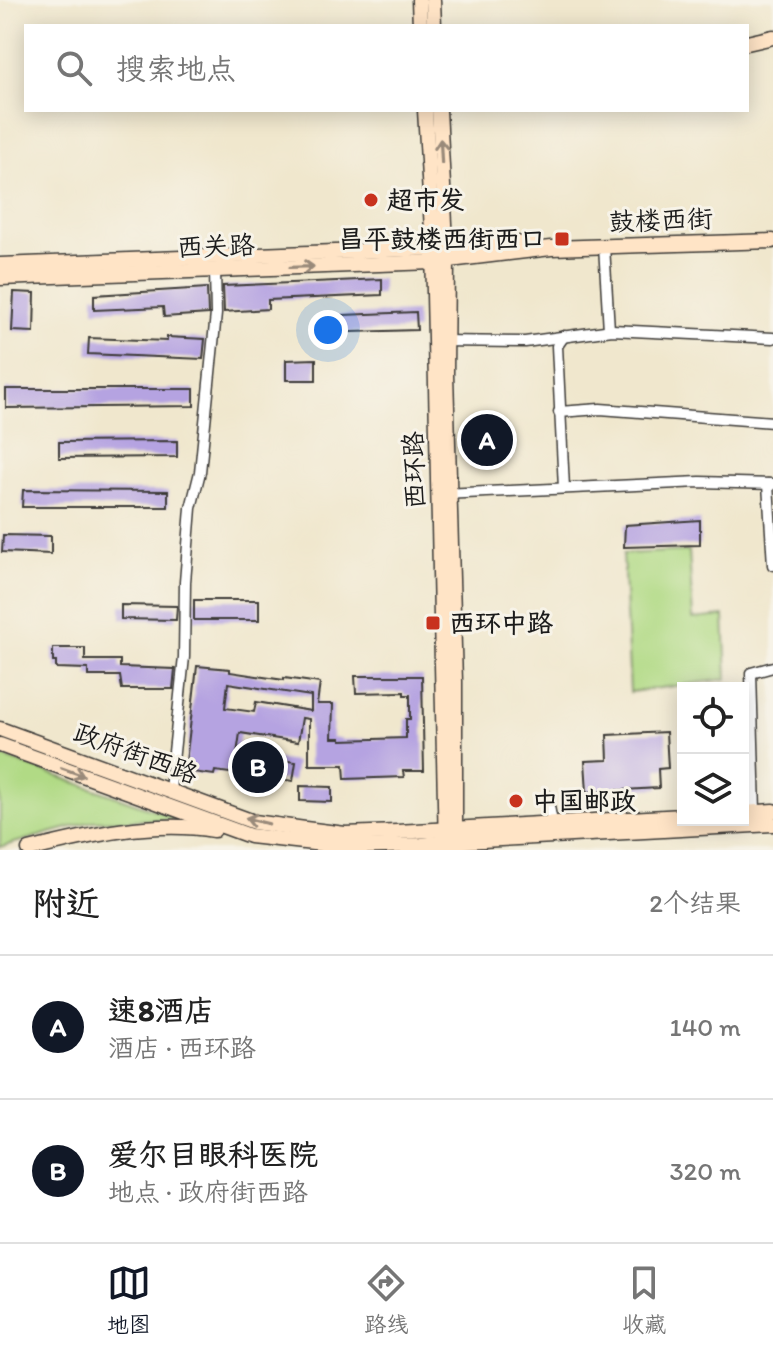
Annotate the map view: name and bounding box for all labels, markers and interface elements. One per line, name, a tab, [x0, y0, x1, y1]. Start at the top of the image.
search box	[24, 24, 749, 112]
icon: search	[52, 46, 96, 90]
text: 搜索地点	[116, 50, 236, 87]
one-way arrow	[433, 138, 448, 165]
place label: 超市发	[387, 184, 465, 216]
marker: 超市发	[362, 191, 380, 209]
street label: 鼓楼西街	[608, 202, 714, 238]
place label: 昌平鼓楼西街西口	[338, 223, 546, 255]
street label: 西关路	[176, 229, 256, 263]
marker: 昌平鼓楼西街西口	[553, 230, 571, 248]
one-way arrow	[288, 259, 315, 274]
your location	[308, 310, 348, 350]
pin: A	[461, 410, 513, 470]
street label: 西环路	[397, 430, 431, 510]
place label: 西环中路	[449, 607, 553, 639]
marker: 西环中路	[424, 614, 442, 632]
map controls	[677, 682, 749, 826]
button: locate	[677, 682, 749, 754]
street label: 政府街西路	[69, 716, 203, 790]
pin: B	[232, 737, 284, 797]
button: layers	[677, 754, 749, 826]
one-way arrow	[60, 766, 85, 780]
place label: 中国邮政	[532, 785, 636, 817]
marker: 中国邮政	[507, 792, 525, 810]
one-way arrow	[244, 813, 270, 828]
text: 附近	[32, 883, 100, 924]
text: 2个结果	[649, 887, 741, 919]
text: 速8酒店	[108, 992, 214, 1029]
text: A	[50, 1011, 66, 1043]
text: 140 m	[670, 1011, 741, 1043]
text: 酒店 · 西环路	[108, 1032, 256, 1064]
text: 爱尔目眼科医院	[108, 1136, 318, 1173]
text: B	[50, 1155, 66, 1187]
text: 320 m	[669, 1155, 741, 1187]
text: 地点 · 政府街西路	[108, 1176, 308, 1208]
tab: 地图	[107, 1261, 151, 1338]
tab: 路线	[364, 1261, 408, 1338]
tab: 收藏	[622, 1261, 666, 1338]

